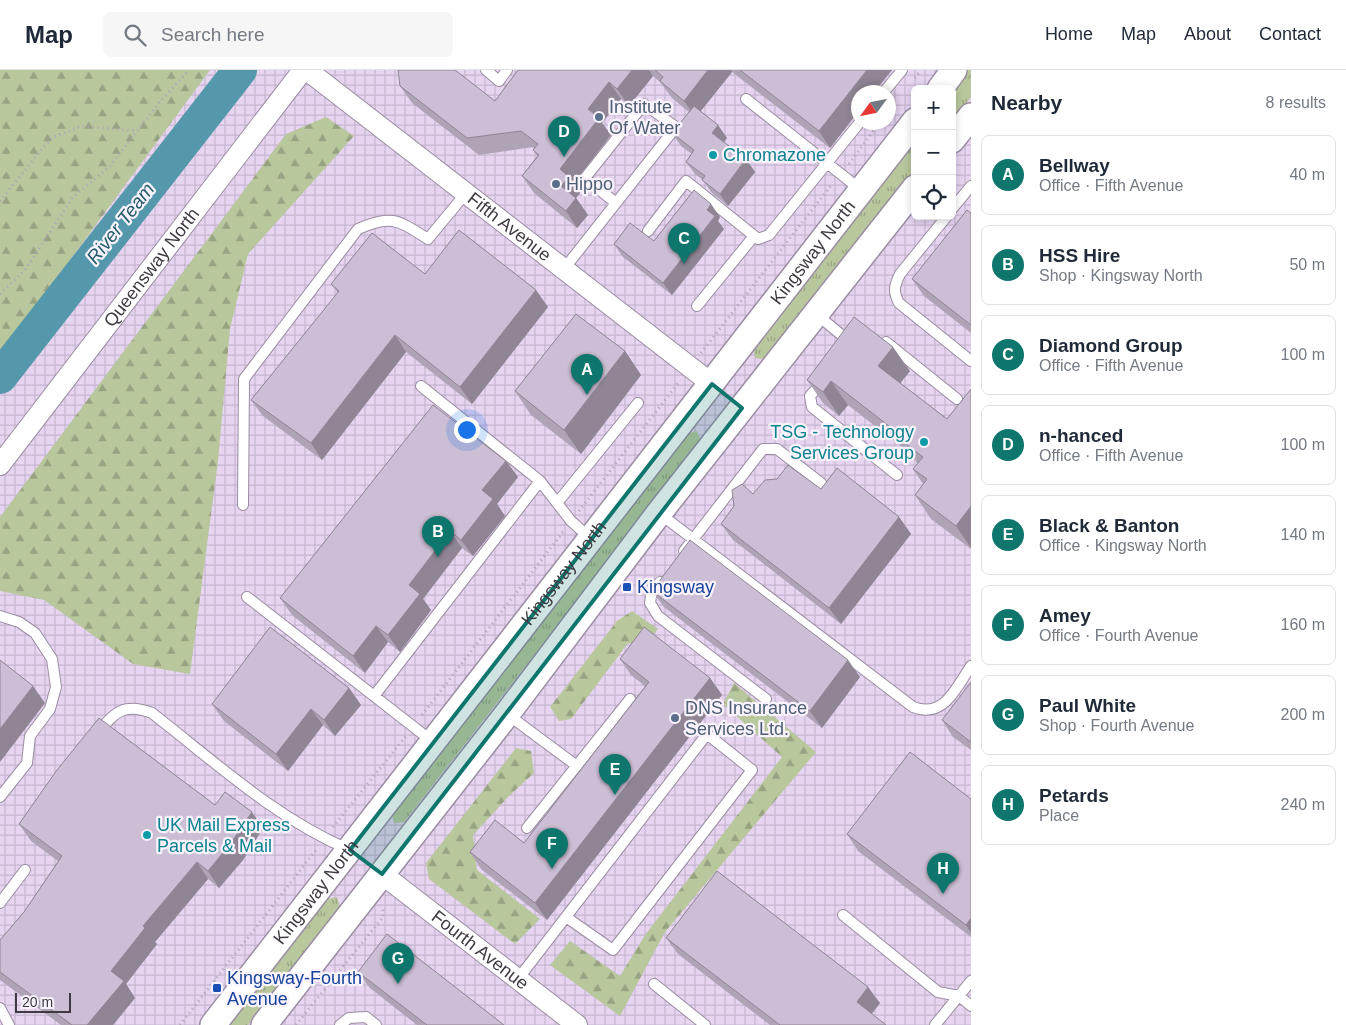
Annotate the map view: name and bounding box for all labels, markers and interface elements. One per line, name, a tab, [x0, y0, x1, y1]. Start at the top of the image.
search box	[103, 12, 453, 57]
text: Map	[25, 21, 73, 48]
icon: search	[121, 21, 149, 49]
text: Search here	[161, 24, 265, 45]
text: Home	[1045, 24, 1093, 44]
text: Map	[1121, 24, 1156, 44]
text: About	[1184, 24, 1231, 44]
text: Contact	[1259, 24, 1321, 44]
north arrow	[851, 85, 896, 130]
map controls	[911, 85, 956, 220]
button: +	[911, 85, 956, 130]
text: Nearby	[991, 91, 1062, 114]
text: 8 results	[1266, 94, 1326, 111]
place label: Institute Of Water	[609, 97, 680, 138]
marker: Institute Of Water	[593, 111, 605, 123]
pin: D	[548, 116, 580, 157]
button: −	[911, 130, 956, 175]
place label: Chromazone	[723, 145, 826, 165]
marker: Chromazone	[707, 149, 719, 161]
text: Bellway	[1039, 155, 1110, 176]
text: A	[1002, 166, 1014, 183]
text: 40 m	[1289, 166, 1325, 183]
place label: Hippo	[566, 174, 613, 194]
button: locate	[911, 175, 956, 220]
text: Office · Fifth Avenue	[1039, 177, 1183, 194]
marker: Hippo	[550, 178, 562, 190]
water label: River Team	[82, 179, 158, 268]
street label: Fifth Avenue	[464, 188, 555, 265]
street label: Kingsway North	[766, 197, 859, 308]
street label: Queensway North	[100, 204, 203, 331]
pin: C	[668, 223, 700, 264]
text: HSS Hire	[1039, 245, 1120, 266]
text: B	[1002, 256, 1014, 273]
text: 50 m	[1289, 256, 1325, 273]
text: Shop · Kingsway North	[1039, 267, 1203, 284]
text: Diamond Group	[1039, 335, 1183, 356]
text: C	[1002, 346, 1014, 363]
text: 100 m	[1281, 346, 1325, 363]
pin: A	[571, 354, 603, 395]
text: Office · Fifth Avenue	[1039, 357, 1183, 374]
your location	[454, 417, 480, 443]
place label: TSG - Technology Services Group	[770, 422, 914, 463]
text: n-hanced	[1039, 425, 1123, 446]
marker: TSG - Technology Services Group	[918, 436, 930, 448]
text: D	[1002, 436, 1014, 453]
text: 100 m	[1281, 436, 1325, 453]
text: Office · Fifth Avenue	[1039, 447, 1183, 464]
text: Black & Banton	[1039, 515, 1179, 536]
pin: B	[422, 516, 454, 557]
street label: Kingsway North	[517, 517, 610, 629]
text: E	[1003, 526, 1013, 543]
text: 140 m	[1281, 526, 1325, 543]
text: Office · Kingsway North	[1039, 537, 1207, 554]
place label: Kingsway	[637, 577, 714, 597]
marker: Kingsway	[621, 581, 633, 593]
text: Amey	[1039, 605, 1091, 626]
text: F	[1003, 616, 1013, 633]
text: 160 m	[1281, 616, 1325, 633]
text: Office · Fourth Avenue	[1039, 627, 1199, 644]
text: Paul White	[1039, 695, 1136, 716]
place label: DNS Insurance Services Ltd.	[685, 698, 807, 739]
text: G	[1002, 706, 1014, 723]
text: 200 m	[1281, 706, 1325, 723]
marker: DNS Insurance Services Ltd.	[669, 712, 681, 724]
text: Shop · Fourth Avenue	[1039, 717, 1194, 734]
pin: E	[599, 754, 631, 795]
text: Petards	[1039, 785, 1109, 806]
text: H	[1002, 796, 1014, 813]
text: 240 m	[1281, 796, 1325, 813]
text: Place	[1039, 807, 1079, 824]
place label: UK Mail Express Parcels & Mail	[157, 815, 290, 856]
pin: F	[536, 828, 568, 869]
marker: UK Mail Express Parcels & Mail	[141, 829, 153, 841]
street label: Kingsway North	[269, 836, 363, 948]
pin: H	[927, 853, 959, 894]
street label: Fourth Avenue	[428, 906, 532, 994]
pin: G	[382, 943, 414, 984]
place label: Kingsway-Fourth Avenue	[227, 968, 362, 1009]
marker: Kingsway-Fourth Avenue	[211, 982, 223, 994]
scale bar	[15, 990, 71, 1013]
text: 20 m	[22, 994, 53, 1010]

